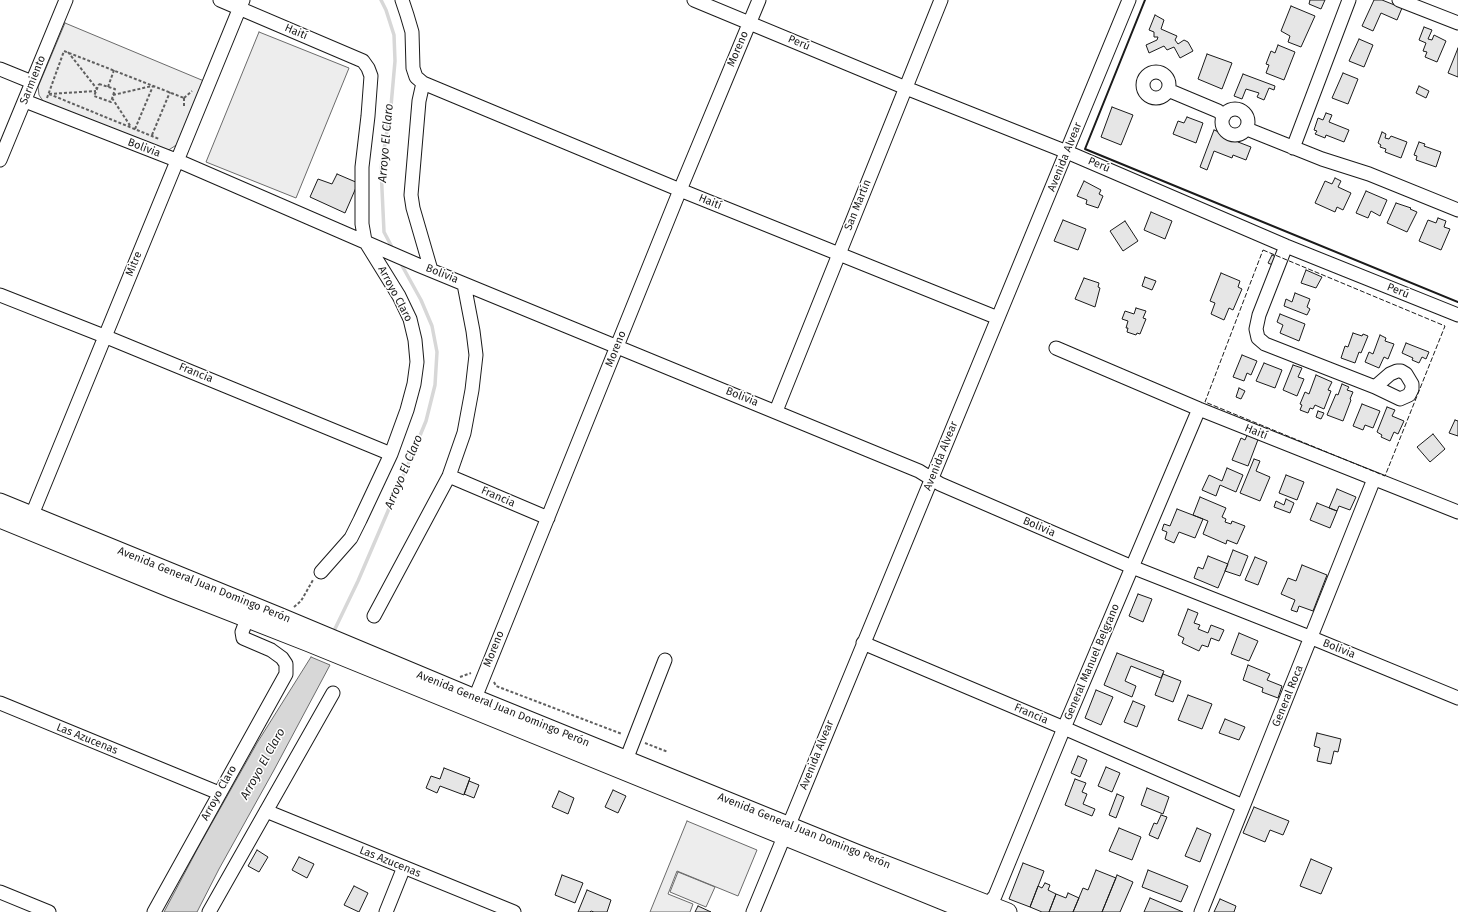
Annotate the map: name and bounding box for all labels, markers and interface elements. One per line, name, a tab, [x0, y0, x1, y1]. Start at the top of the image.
street label: Haití	[283, 21, 309, 43]
street label: Moreno	[725, 29, 751, 69]
street label: Perú	[786, 32, 812, 54]
street label: Sarmiento	[17, 54, 49, 106]
water label: Arroyo El Claro	[375, 103, 397, 183]
street label: Avenida Alvear	[1045, 120, 1085, 194]
street label: Bolivia	[126, 136, 162, 160]
street label: Perú	[1086, 154, 1112, 176]
street label: San Martín	[842, 178, 874, 232]
street label: Haití	[697, 191, 723, 213]
street label: Mitre	[123, 250, 145, 278]
street label: Bolivia	[424, 262, 460, 286]
street label: Arroyo Claro	[375, 264, 415, 324]
street label: Perú	[1385, 281, 1411, 301]
street label: Moreno	[603, 329, 629, 369]
street label: Francia	[177, 360, 215, 386]
street label: Bolivia	[724, 385, 760, 409]
street label: Avenida Alvear	[921, 419, 961, 493]
street label: Haití	[1243, 421, 1269, 443]
water label: Arroyo El Claro	[382, 433, 426, 511]
street label: Francia	[479, 484, 517, 510]
street label: Bolivia	[1021, 514, 1057, 540]
street label: Avenida General Juan Domingo Perón	[116, 544, 292, 626]
street label: General Manuel Belgrano	[1061, 602, 1123, 722]
street label: Moreno	[481, 629, 507, 669]
street label: Bolivia	[1321, 637, 1357, 661]
street label: General Roca	[1270, 663, 1306, 729]
street label: Avenida General Juan Domingo Perón	[415, 668, 591, 750]
street label: Francia	[1012, 701, 1050, 727]
street label: Avenida Alvear	[797, 718, 837, 792]
street label: Las Azucenas	[54, 721, 120, 757]
water label: Arroyo El Claro	[238, 726, 288, 802]
street label: Arroyo Claro	[198, 763, 240, 823]
street label: Avenida General Juan Domingo Perón	[716, 790, 892, 872]
street label: Las Azucenas	[357, 844, 423, 880]

